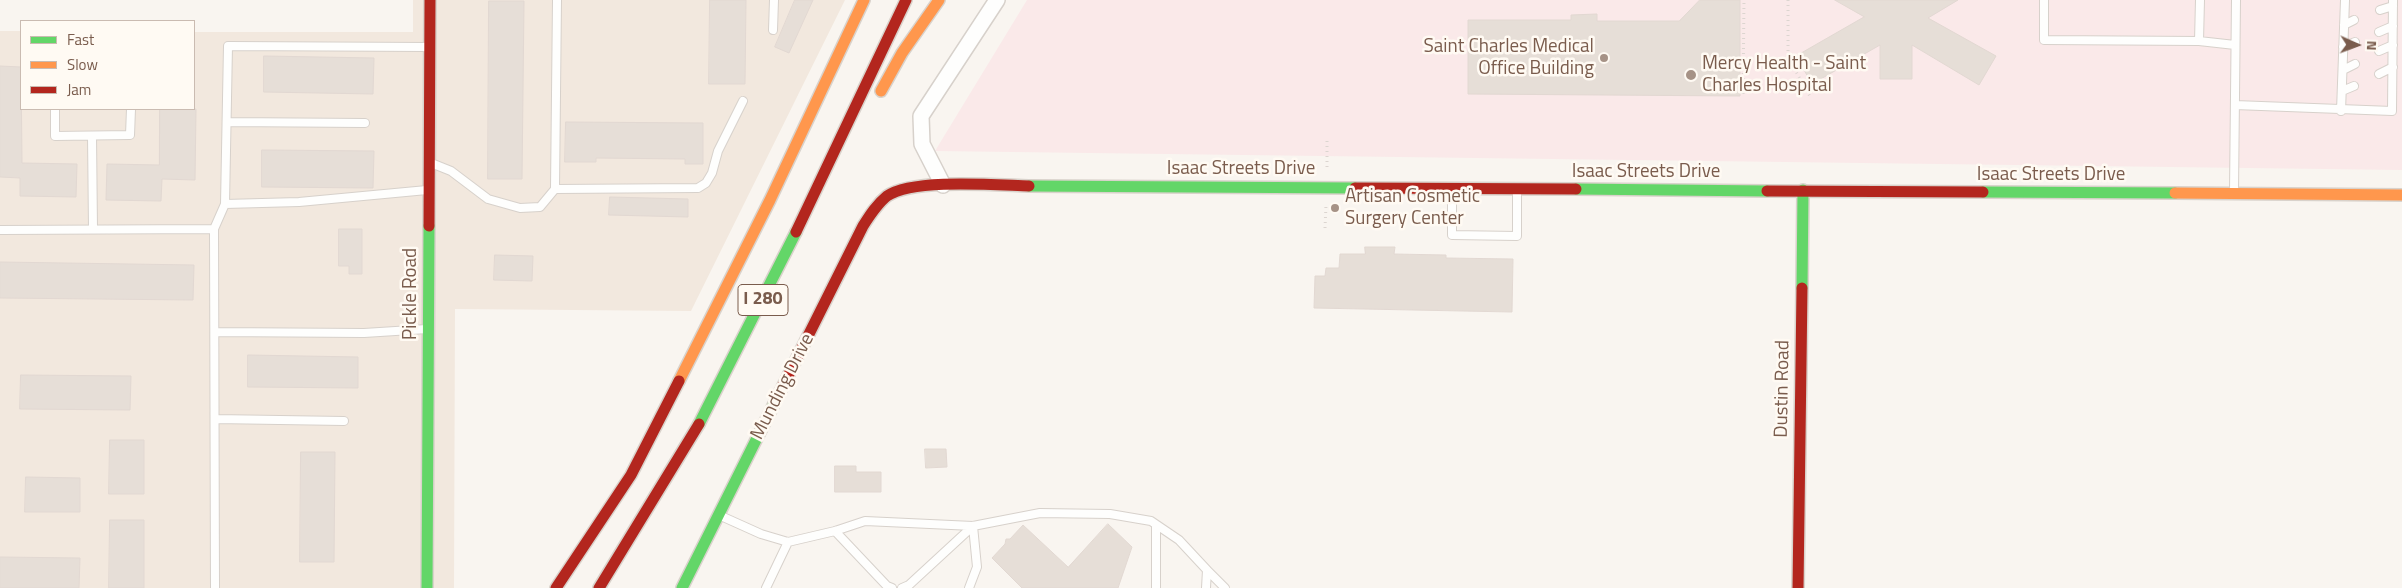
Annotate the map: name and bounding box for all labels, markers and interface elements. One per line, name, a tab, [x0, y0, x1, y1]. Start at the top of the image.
legend	[20, 20, 195, 110]
north arrow	[2332, 20, 2382, 70]
text: Fast	[67, 28, 94, 51]
place label: Saint Charles Medical Office Building	[1424, 36, 1594, 80]
text: N	[2362, 40, 2383, 51]
marker: Saint Charles Medical Office Building	[1598, 52, 1610, 64]
text: Slow	[67, 53, 98, 76]
place label: Mercy Health - Saint Charles Hospital	[1702, 53, 1866, 97]
marker: Mercy Health - Saint Charles Hospital	[1684, 68, 1698, 82]
text: Jam	[67, 78, 91, 101]
street label: Isaac Streets Drive	[1167, 158, 1315, 180]
street label: Isaac Streets Drive	[1572, 161, 1720, 183]
street label: Isaac Streets Drive	[1977, 164, 2125, 186]
place label: Artisan Cosmetic Surgery Center	[1345, 186, 1480, 230]
marker: Artisan Cosmetic Surgery Center	[1329, 202, 1341, 214]
street label: Pickle Road	[400, 248, 422, 340]
road number: I 280	[738, 284, 788, 316]
street label: Munding Drive	[746, 330, 820, 444]
street label: Dustin Road	[1771, 340, 1795, 438]

